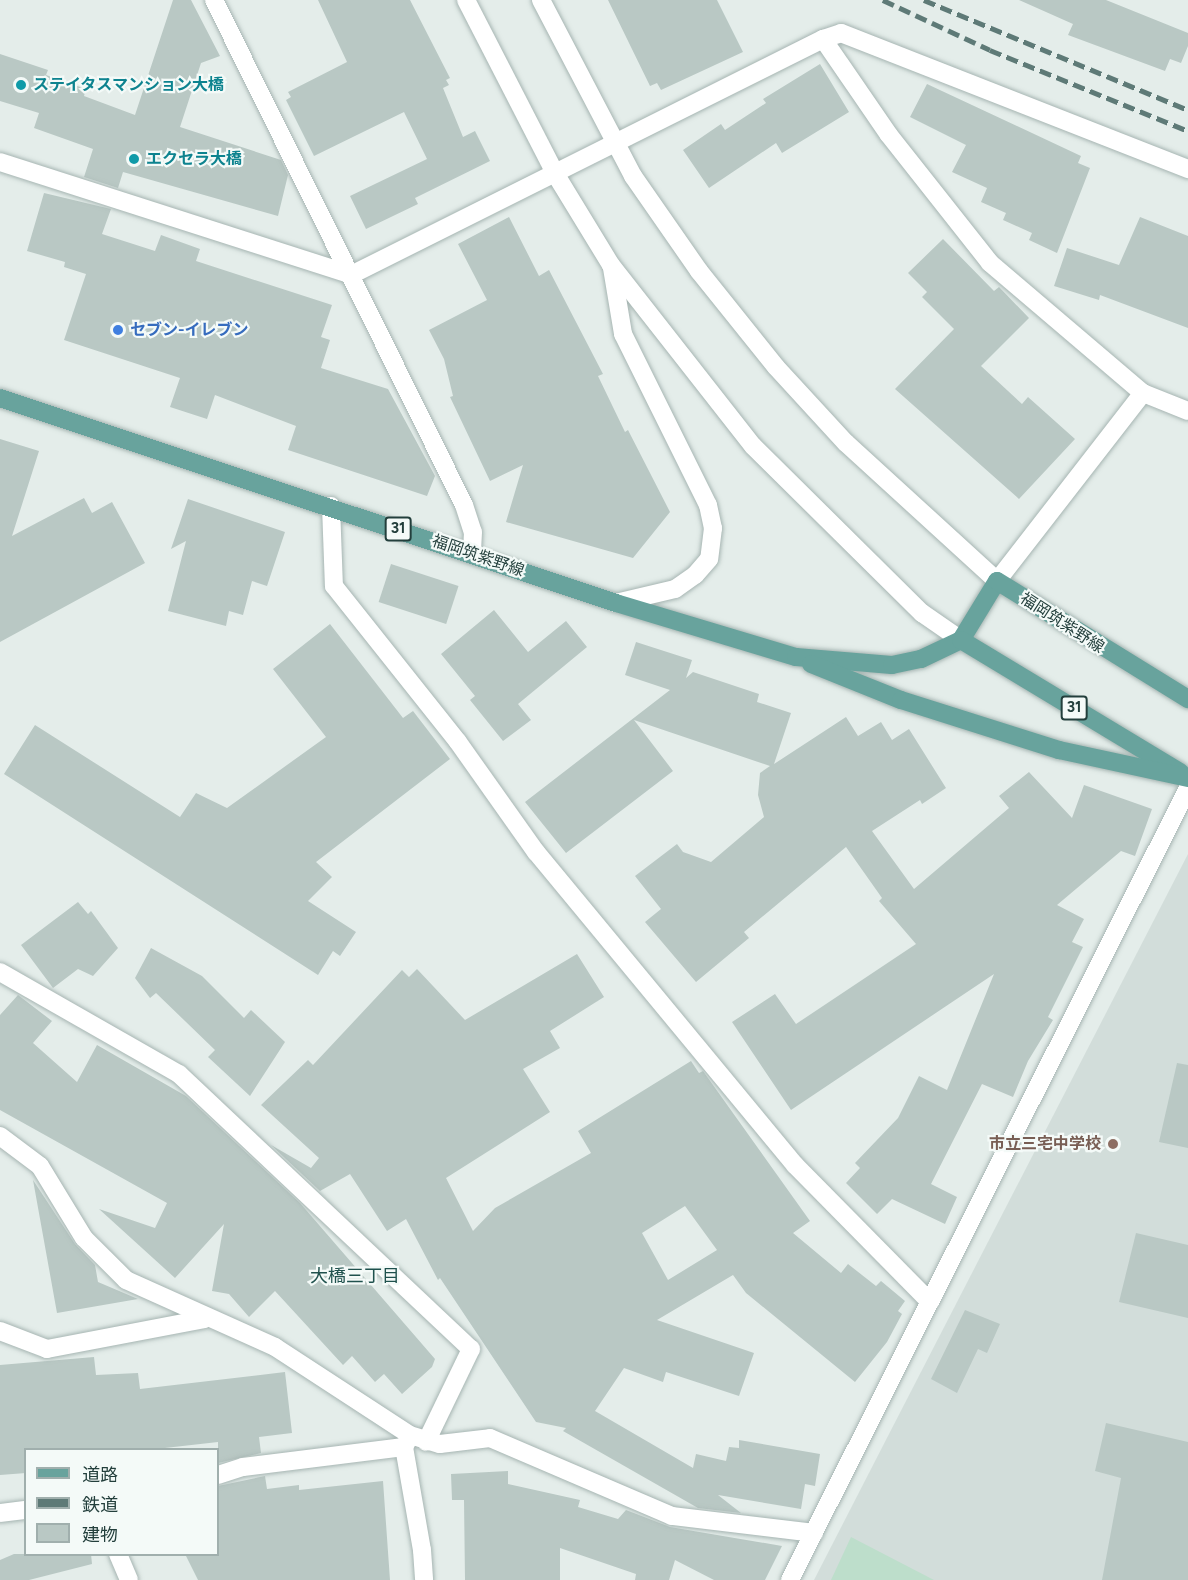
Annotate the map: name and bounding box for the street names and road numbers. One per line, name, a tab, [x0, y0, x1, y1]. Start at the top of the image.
road number: 31	[384, 517, 412, 541]
street label: 福岡筑紫野線	[429, 531, 527, 581]
street label: 福岡筑紫野線	[1017, 589, 1107, 657]
road number: 31	[1060, 696, 1088, 720]

